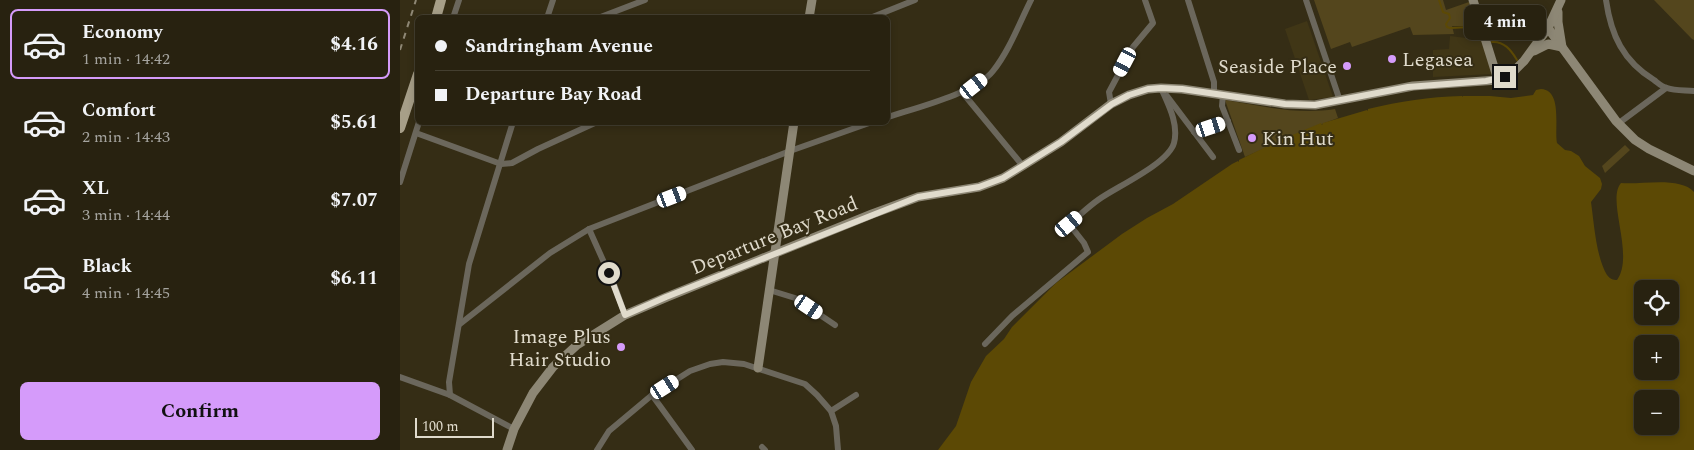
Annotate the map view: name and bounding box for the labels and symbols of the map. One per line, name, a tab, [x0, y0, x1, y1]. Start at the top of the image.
callout: 4 min	[1464, 5, 1546, 40]
car	[1111, 45, 1138, 79]
place label: Legasea	[1402, 45, 1473, 75]
place label: Seaside Place	[1218, 52, 1337, 82]
marker: Legasea	[1386, 53, 1398, 65]
marker: Seaside Place	[1341, 60, 1353, 72]
route end	[1494, 66, 1516, 88]
car	[957, 71, 990, 101]
car	[1194, 115, 1227, 139]
place label: Kin Hut	[1262, 124, 1334, 154]
marker: Kin Hut	[1246, 132, 1258, 144]
car	[655, 185, 688, 209]
street label: Departure Bay Road	[686, 189, 862, 283]
car	[1052, 209, 1085, 239]
route start	[598, 262, 620, 284]
car	[792, 292, 825, 322]
place label: Image Plus Hair Studio	[508, 322, 611, 375]
marker: Image Plus Hair Studio	[615, 341, 627, 353]
car	[648, 373, 681, 401]
scale bar	[415, 415, 494, 438]

